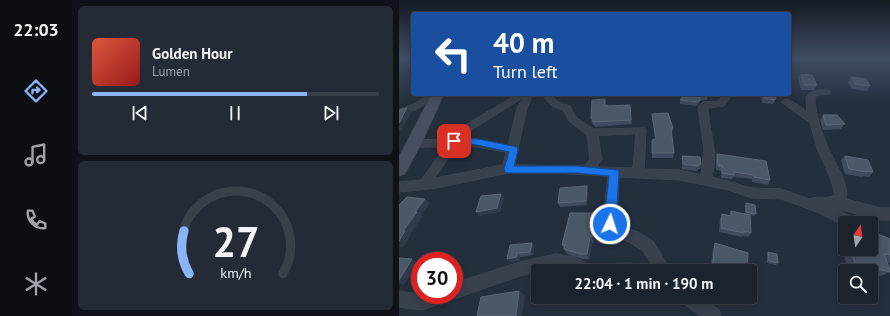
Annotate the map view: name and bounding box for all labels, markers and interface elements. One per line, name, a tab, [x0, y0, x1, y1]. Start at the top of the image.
text: 22:03	[13, 18, 59, 41]
text: 40 m	[493, 24, 554, 61]
icon: left	[427, 28, 479, 80]
text: Golden Hour	[152, 44, 232, 63]
text: Turn left	[493, 60, 558, 83]
text: Lumen	[152, 63, 190, 80]
icon: directions	[22, 77, 50, 105]
icon: previous	[129, 102, 151, 124]
icon: pause	[224, 102, 246, 124]
icon: next	[320, 102, 342, 124]
pin	[437, 124, 471, 158]
icon: arrive	[443, 130, 465, 152]
icon: music	[22, 141, 50, 169]
position arrow	[589, 203, 631, 245]
icon: phone	[22, 206, 50, 234]
text: 27	[212, 214, 259, 267]
north arrow	[838, 216, 878, 256]
map controls	[838, 216, 878, 304]
speed limit sign: 30	[411, 252, 463, 304]
text: km/h	[220, 262, 251, 281]
button: search	[838, 264, 878, 304]
icon: climate	[22, 270, 50, 298]
text: 22:04 · 1 min · 190 m	[575, 274, 713, 293]

